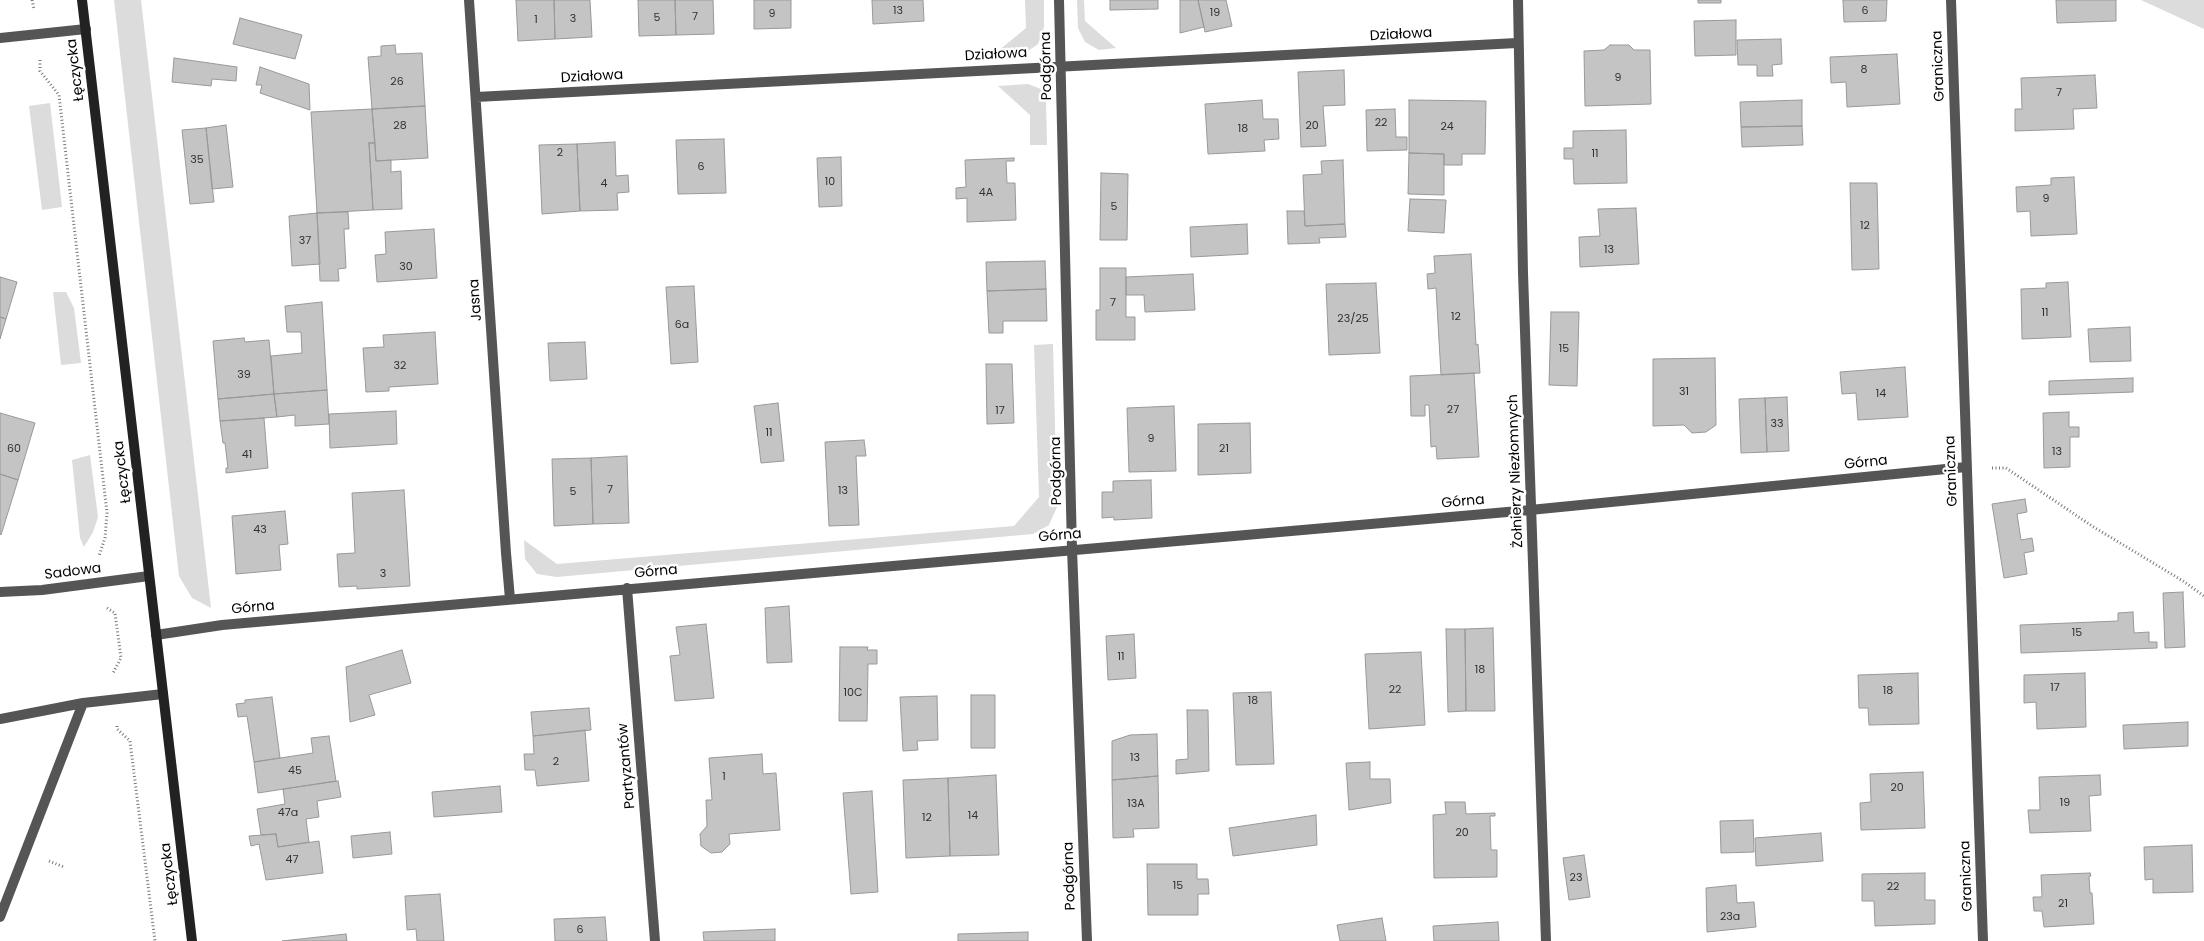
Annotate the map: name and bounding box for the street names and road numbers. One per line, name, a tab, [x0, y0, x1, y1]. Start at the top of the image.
street label: Działowa	[1369, 25, 1433, 45]
street label: Graniczna	[1929, 30, 1949, 102]
street label: Podgórna	[1038, 32, 1056, 100]
street label: Łęczycka	[64, 38, 88, 102]
street label: Działowa	[964, 45, 1028, 65]
street label: Działowa	[560, 67, 624, 87]
street label: Jasna	[466, 278, 486, 322]
street label: Żołnierzy Niezłomnych	[1505, 394, 1527, 548]
street label: Graniczna	[1942, 435, 1962, 507]
street label: Podgórna	[1048, 437, 1066, 505]
street label: Łęczycka	[111, 440, 135, 504]
street label: Górna	[1843, 452, 1889, 474]
street label: Górna	[1441, 492, 1485, 512]
street label: Górna	[1038, 526, 1082, 546]
street label: Sadowa	[44, 560, 102, 584]
street label: Górna	[634, 562, 678, 582]
street label: Górna	[231, 598, 275, 618]
street label: Partyzantów	[615, 722, 639, 810]
street label: Graniczna	[1957, 840, 1977, 912]
street label: Podgórna	[1060, 841, 1080, 911]
street label: Łęczycka	[158, 842, 182, 906]

